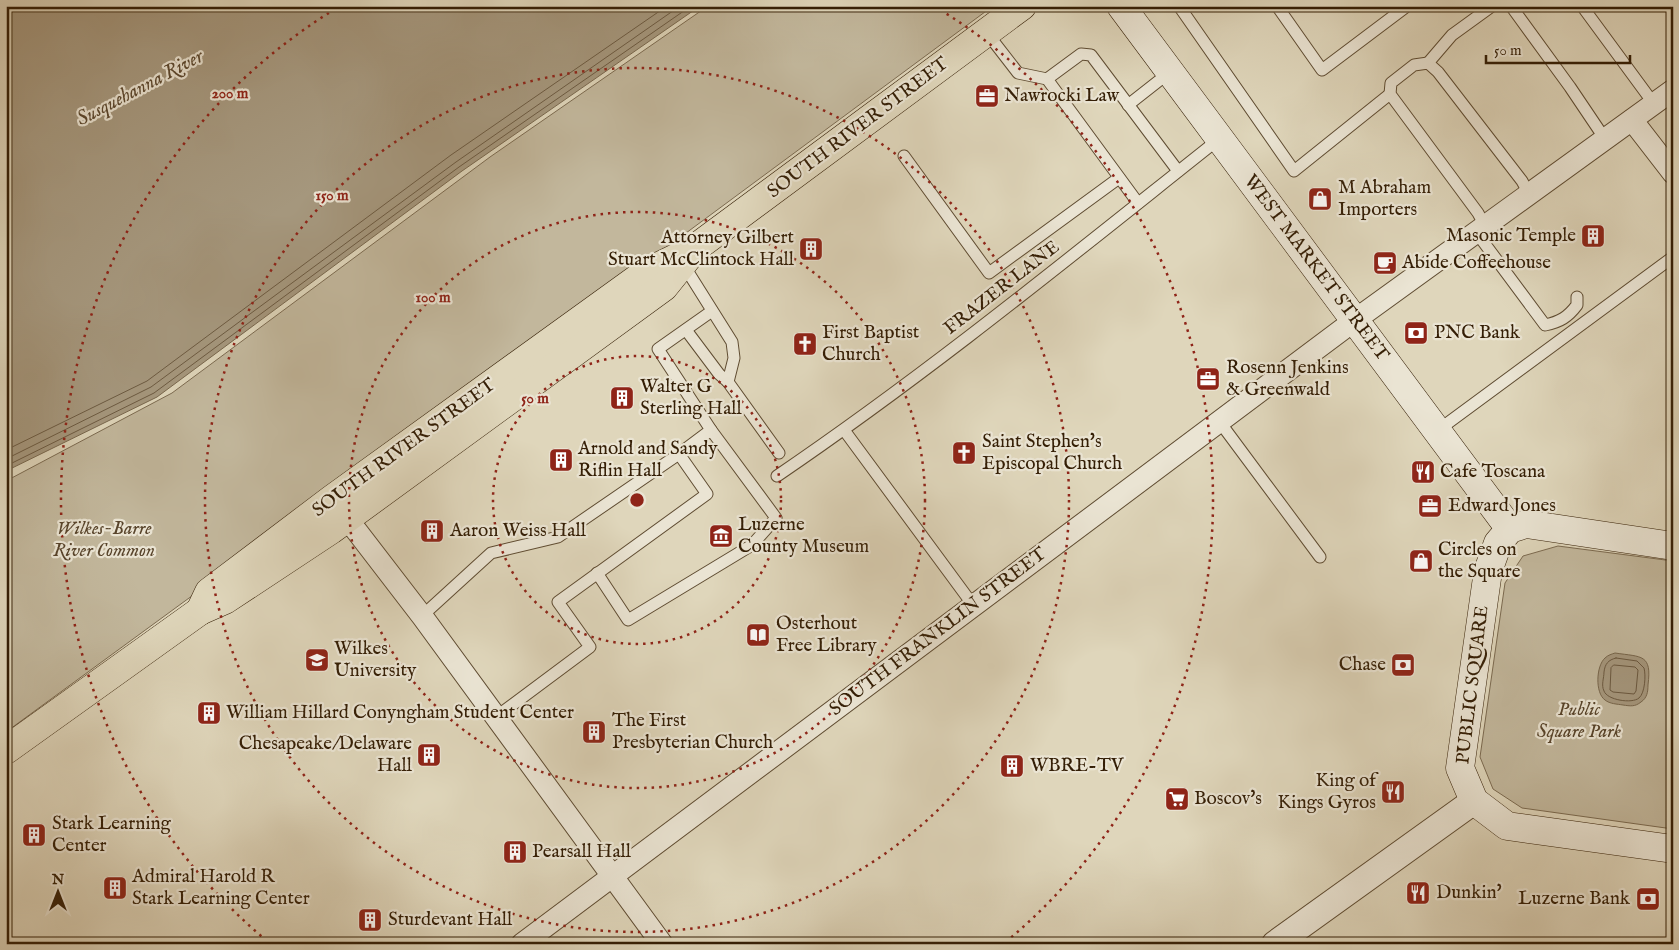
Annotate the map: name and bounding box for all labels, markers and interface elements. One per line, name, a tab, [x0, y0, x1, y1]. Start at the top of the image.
scale bar	[1486, 32, 1630, 64]
text: 50 m	[1494, 41, 1522, 60]
water label: Susquehanna River	[72, 43, 209, 132]
street label: SOUTH RIVER STREET	[763, 52, 953, 204]
office icon: Nawrocki Law	[974, 83, 1000, 109]
text: 200 m	[212, 84, 249, 103]
place label: Nawrocki Law	[1004, 84, 1120, 108]
street label: WEST MARKET STREET	[1238, 170, 1394, 366]
place label: M Abraham Importers	[1338, 176, 1431, 222]
text: 150 m	[315, 186, 349, 205]
shop icon: M Abraham Importers	[1307, 186, 1333, 212]
building icon: Masonic Temple	[1580, 223, 1606, 249]
place label: Masonic Temple	[1446, 224, 1576, 248]
place label: Attorney Gilbert Stuart McClintock Hall	[608, 226, 795, 272]
street label: FRAZER LANE	[939, 235, 1065, 341]
building icon: Attorney Gilbert Stuart McClintock Hall	[798, 236, 824, 262]
cafe icon: Abide Coffeehouse	[1372, 250, 1398, 276]
place label: Abide Coffeehouse	[1401, 251, 1551, 275]
text: 100 m	[415, 288, 451, 307]
bank icon: PNC Bank	[1403, 320, 1429, 346]
place label: First Baptist Church	[822, 321, 920, 367]
place label: PNC Bank	[1434, 321, 1521, 345]
church icon: First Baptist Church	[792, 331, 818, 357]
place label: Rosenn Jenkins & Greenwald	[1226, 356, 1349, 402]
office icon: Rosenn Jenkins & Greenwald	[1195, 366, 1221, 392]
street label: SOUTH RIVER STREET	[308, 373, 500, 523]
place label: Walter G Sterling Hall	[640, 375, 743, 421]
building icon: Walter G Sterling Hall	[609, 385, 635, 411]
text: 50 m	[521, 389, 549, 408]
place label: Saint Stephen's Episcopal Church	[982, 430, 1122, 476]
place label: Arnold and Sandy Riflin Hall	[577, 437, 718, 483]
church icon: Saint Stephen's Episcopal Church	[951, 440, 977, 466]
building icon: Arnold and Sandy Riflin Hall	[548, 447, 574, 473]
restaurant icon: Cafe Toscana	[1410, 459, 1436, 485]
place label: Cafe Toscana	[1440, 460, 1546, 484]
centre of rings	[628, 491, 646, 509]
office icon: Edward Jones	[1417, 493, 1443, 519]
place label: Edward Jones	[1448, 494, 1556, 518]
place label: Luzerne County Museum	[738, 513, 869, 559]
park label: Wilkes-Barre River Common	[53, 517, 155, 563]
building icon: Aaron Weiss Hall	[419, 518, 445, 544]
place label: Aaron Weiss Hall	[449, 519, 587, 543]
museum icon: Luzerne County Museum	[708, 523, 734, 549]
place label: Circles on the Square	[1438, 538, 1521, 584]
street label: SOUTH FRANKLIN STREET	[825, 542, 1051, 722]
shop icon: Circles on the Square	[1408, 548, 1434, 574]
street label: PUBLIC SQUARE	[1451, 604, 1495, 766]
place label: Osterhout Free Library	[776, 612, 877, 658]
library icon: Osterhout Free Library	[745, 622, 771, 648]
place label: Wilkes University	[334, 637, 417, 683]
school or university icon: Wilkes University	[304, 647, 330, 673]
bank icon: Chase	[1390, 652, 1416, 678]
place label: Chase	[1339, 653, 1386, 677]
park label: Public Square Park	[1537, 698, 1622, 744]
building icon: William Hillard Conyngham Student Center	[196, 700, 222, 726]
place label: William Hillard Conyngham Student Center	[226, 701, 574, 725]
place label: The First Presbyterian Church	[612, 709, 773, 755]
building icon: The First Presbyterian Church	[581, 719, 607, 745]
place label: Chesapeake/Delaware Hall	[239, 732, 413, 778]
building icon: Chesapeake/Delaware Hall	[416, 742, 442, 768]
building icon: WBRE-TV	[999, 753, 1025, 779]
place label: WBRE-TV	[1030, 754, 1124, 778]
place label: King of Kings Gyros	[1278, 769, 1379, 815]
restaurant icon: King of Kings Gyros	[1380, 779, 1406, 805]
supermarket icon: Boscov's	[1164, 786, 1190, 812]
place label: Boscov's	[1194, 787, 1262, 811]
place label: Stark Learning Center	[52, 812, 172, 858]
building icon: Stark Learning Center	[21, 822, 47, 848]
building icon: Pearsall Hall	[502, 839, 528, 865]
place label: Pearsall Hall	[532, 840, 632, 864]
place label: Admiral Harold R Stark Learning Center	[131, 865, 310, 911]
north arrow	[32, 868, 82, 918]
text: N	[51, 871, 64, 889]
building icon: Admiral Harold R Stark Learning Center	[102, 875, 128, 901]
restaurant icon: Dunkin'	[1405, 880, 1431, 906]
place label: Dunkin'	[1436, 881, 1502, 905]
bank icon: Luzerne Bank	[1635, 886, 1661, 912]
place label: Luzerne Bank	[1518, 887, 1631, 911]
building icon: Sturdevant Hall	[357, 907, 383, 933]
place label: Sturdevant Hall	[388, 908, 513, 932]

